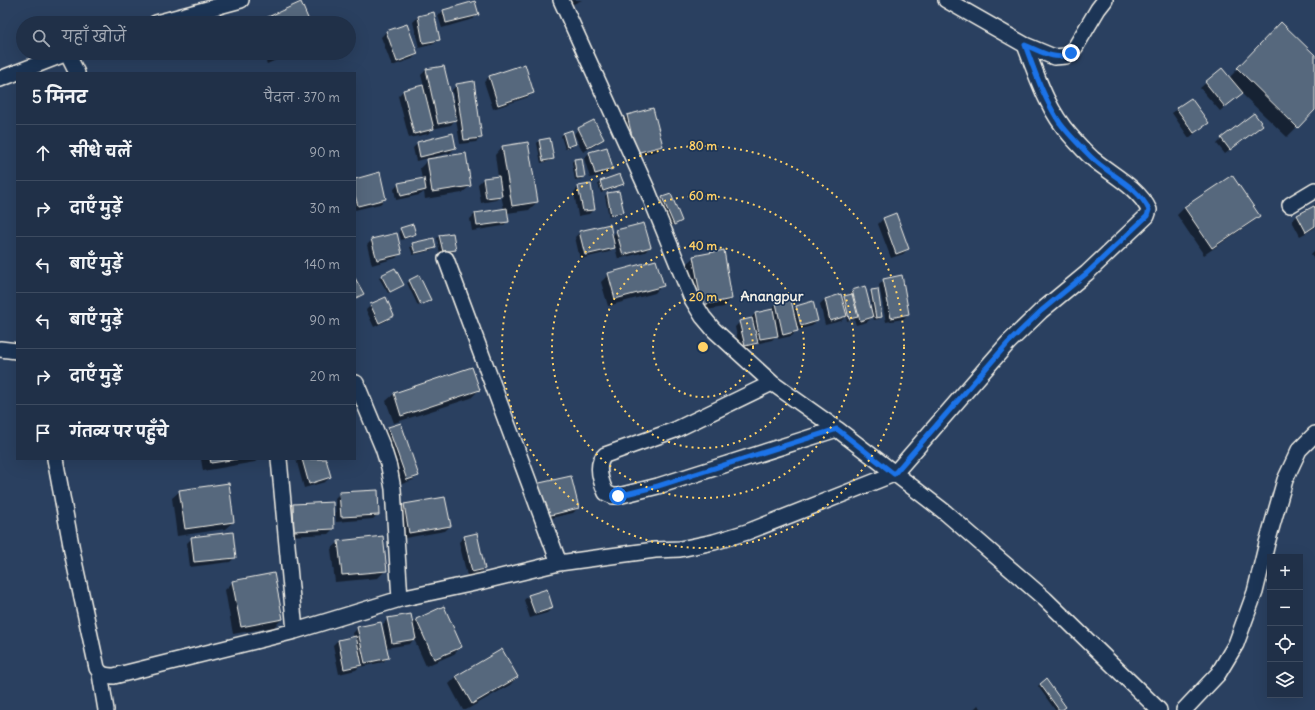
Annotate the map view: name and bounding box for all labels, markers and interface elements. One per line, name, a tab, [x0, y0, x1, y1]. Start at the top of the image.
search box	[16, 16, 356, 60]
icon: search	[30, 27, 52, 49]
text: यहाँ खोजें	[62, 27, 126, 46]
route end	[1062, 44, 1080, 62]
text: 5 मिनट	[32, 86, 87, 108]
text: पैदल · 370 m	[264, 89, 340, 106]
text: 80 m	[689, 138, 718, 153]
icon: ahead	[32, 142, 54, 164]
text: सीधे चलें	[70, 142, 131, 161]
text: 90 m	[309, 144, 340, 161]
text: 60 m	[689, 188, 718, 203]
icon: right	[32, 198, 54, 220]
text: दाएँ मुड़ें	[70, 198, 122, 217]
text: 30 m	[310, 200, 340, 217]
text: 40 m	[689, 238, 718, 253]
icon: left	[32, 254, 54, 276]
text: बाएँ मुड़ें	[70, 254, 122, 273]
text: 140 m	[304, 256, 340, 273]
district label: Anangpur	[741, 287, 804, 305]
text: 20 m	[689, 289, 717, 304]
icon: left	[32, 310, 54, 332]
text: बाएँ मुड़ें	[70, 310, 122, 329]
text: 90 m	[309, 312, 340, 329]
centre of rings	[696, 340, 710, 354]
icon: right	[32, 366, 54, 388]
text: दाएँ मुड़ें	[70, 366, 122, 385]
text: 20 m	[310, 368, 340, 385]
icon: arrive	[32, 422, 54, 444]
text: गंतव्य पर पहुँचे	[70, 422, 168, 441]
route start	[609, 487, 627, 505]
map controls	[1267, 554, 1303, 698]
button: +	[1267, 554, 1303, 590]
button: −	[1267, 590, 1303, 626]
button: locate	[1267, 626, 1303, 662]
button: layers	[1267, 662, 1303, 698]

